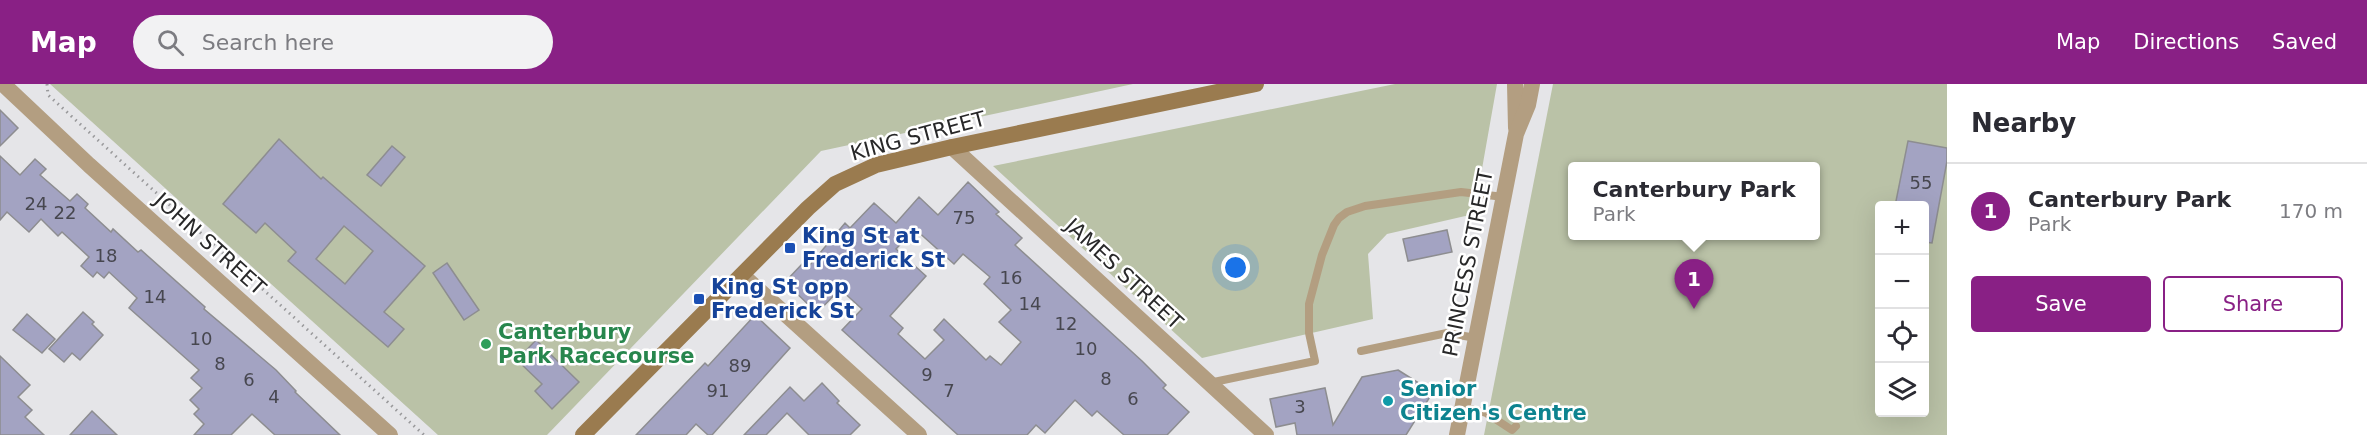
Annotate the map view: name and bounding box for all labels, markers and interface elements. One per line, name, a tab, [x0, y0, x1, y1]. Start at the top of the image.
search box	[133, 15, 553, 69]
text: Map	[30, 26, 97, 59]
icon: search	[154, 26, 187, 59]
text: Search here	[202, 30, 334, 55]
text: Map	[2056, 30, 2100, 54]
text: Directions	[2133, 30, 2239, 54]
text: Saved	[2272, 30, 2337, 54]
street label: KING STREET	[848, 106, 988, 166]
text: Nearby	[1971, 108, 2076, 138]
popup	[1568, 162, 1820, 240]
street label: PRINCESS STREET	[1438, 167, 1498, 359]
house number: 55	[1910, 172, 1932, 193]
text: Canterbury Park	[1592, 177, 1796, 202]
street label: JOHN STREET	[148, 187, 271, 300]
text: Canterbury Park	[2028, 187, 2231, 212]
house number: 24	[25, 193, 47, 214]
text: 1	[1984, 199, 1997, 223]
text: 170 m	[2279, 199, 2343, 223]
map controls	[1875, 201, 1929, 417]
button: +	[1875, 201, 1929, 255]
house number: 22	[54, 202, 76, 223]
text: Park	[1592, 202, 1636, 226]
house number: 75	[953, 207, 975, 228]
street label: JAMES STREET	[1059, 212, 1188, 335]
text: Park	[2028, 212, 2071, 236]
place label: King St at Frederick St	[802, 224, 945, 272]
marker: King St at Frederick St	[783, 241, 797, 255]
house number: 18	[95, 245, 117, 266]
your location	[1221, 253, 1250, 282]
button: −	[1875, 255, 1929, 309]
pin: 1	[1674, 260, 1714, 309]
house number: 16	[1000, 267, 1022, 288]
place label: King St opp Frederick St	[711, 275, 854, 323]
button: Save	[1971, 276, 2151, 332]
button: Share	[2163, 276, 2343, 332]
house number: 14	[144, 286, 166, 307]
marker: King St opp Frederick St	[692, 292, 706, 306]
house number: 14	[1019, 293, 1041, 314]
button: locate	[1875, 309, 1929, 363]
house number: 12	[1055, 313, 1077, 334]
place label: Canterbury Park Racecourse	[498, 320, 695, 368]
house number: 10	[190, 328, 212, 349]
marker: Canterbury Park Racecourse	[479, 337, 493, 351]
house number: 10	[1075, 338, 1097, 359]
house number: 8	[214, 353, 226, 374]
house number: 89	[729, 355, 751, 376]
button: layers	[1875, 363, 1929, 417]
house number: 9	[921, 364, 933, 385]
house number: 8	[1100, 368, 1112, 389]
house number: 6	[243, 369, 255, 390]
place label: Senior Citizen's Centre	[1400, 377, 1587, 425]
house number: 91	[707, 380, 729, 401]
house number: 7	[943, 380, 955, 401]
house number: 4	[268, 386, 280, 407]
house number: 6	[1127, 388, 1139, 409]
marker: Senior Citizen's Centre	[1381, 394, 1395, 408]
house number: 3	[1294, 396, 1306, 417]

